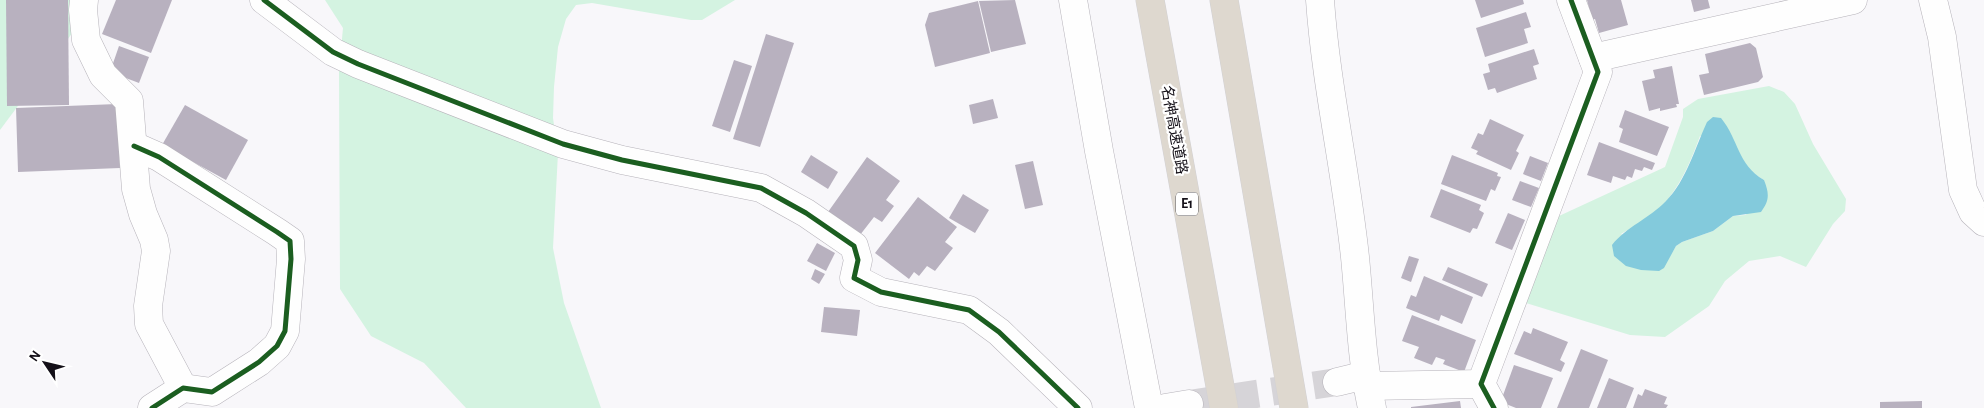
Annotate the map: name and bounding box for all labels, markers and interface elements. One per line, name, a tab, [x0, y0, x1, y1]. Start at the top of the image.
street label: 名神高速道路	[1159, 84, 1190, 176]
road number: E1	[1176, 192, 1198, 215]
north arrow	[20, 338, 70, 388]
text: N	[27, 348, 44, 364]

